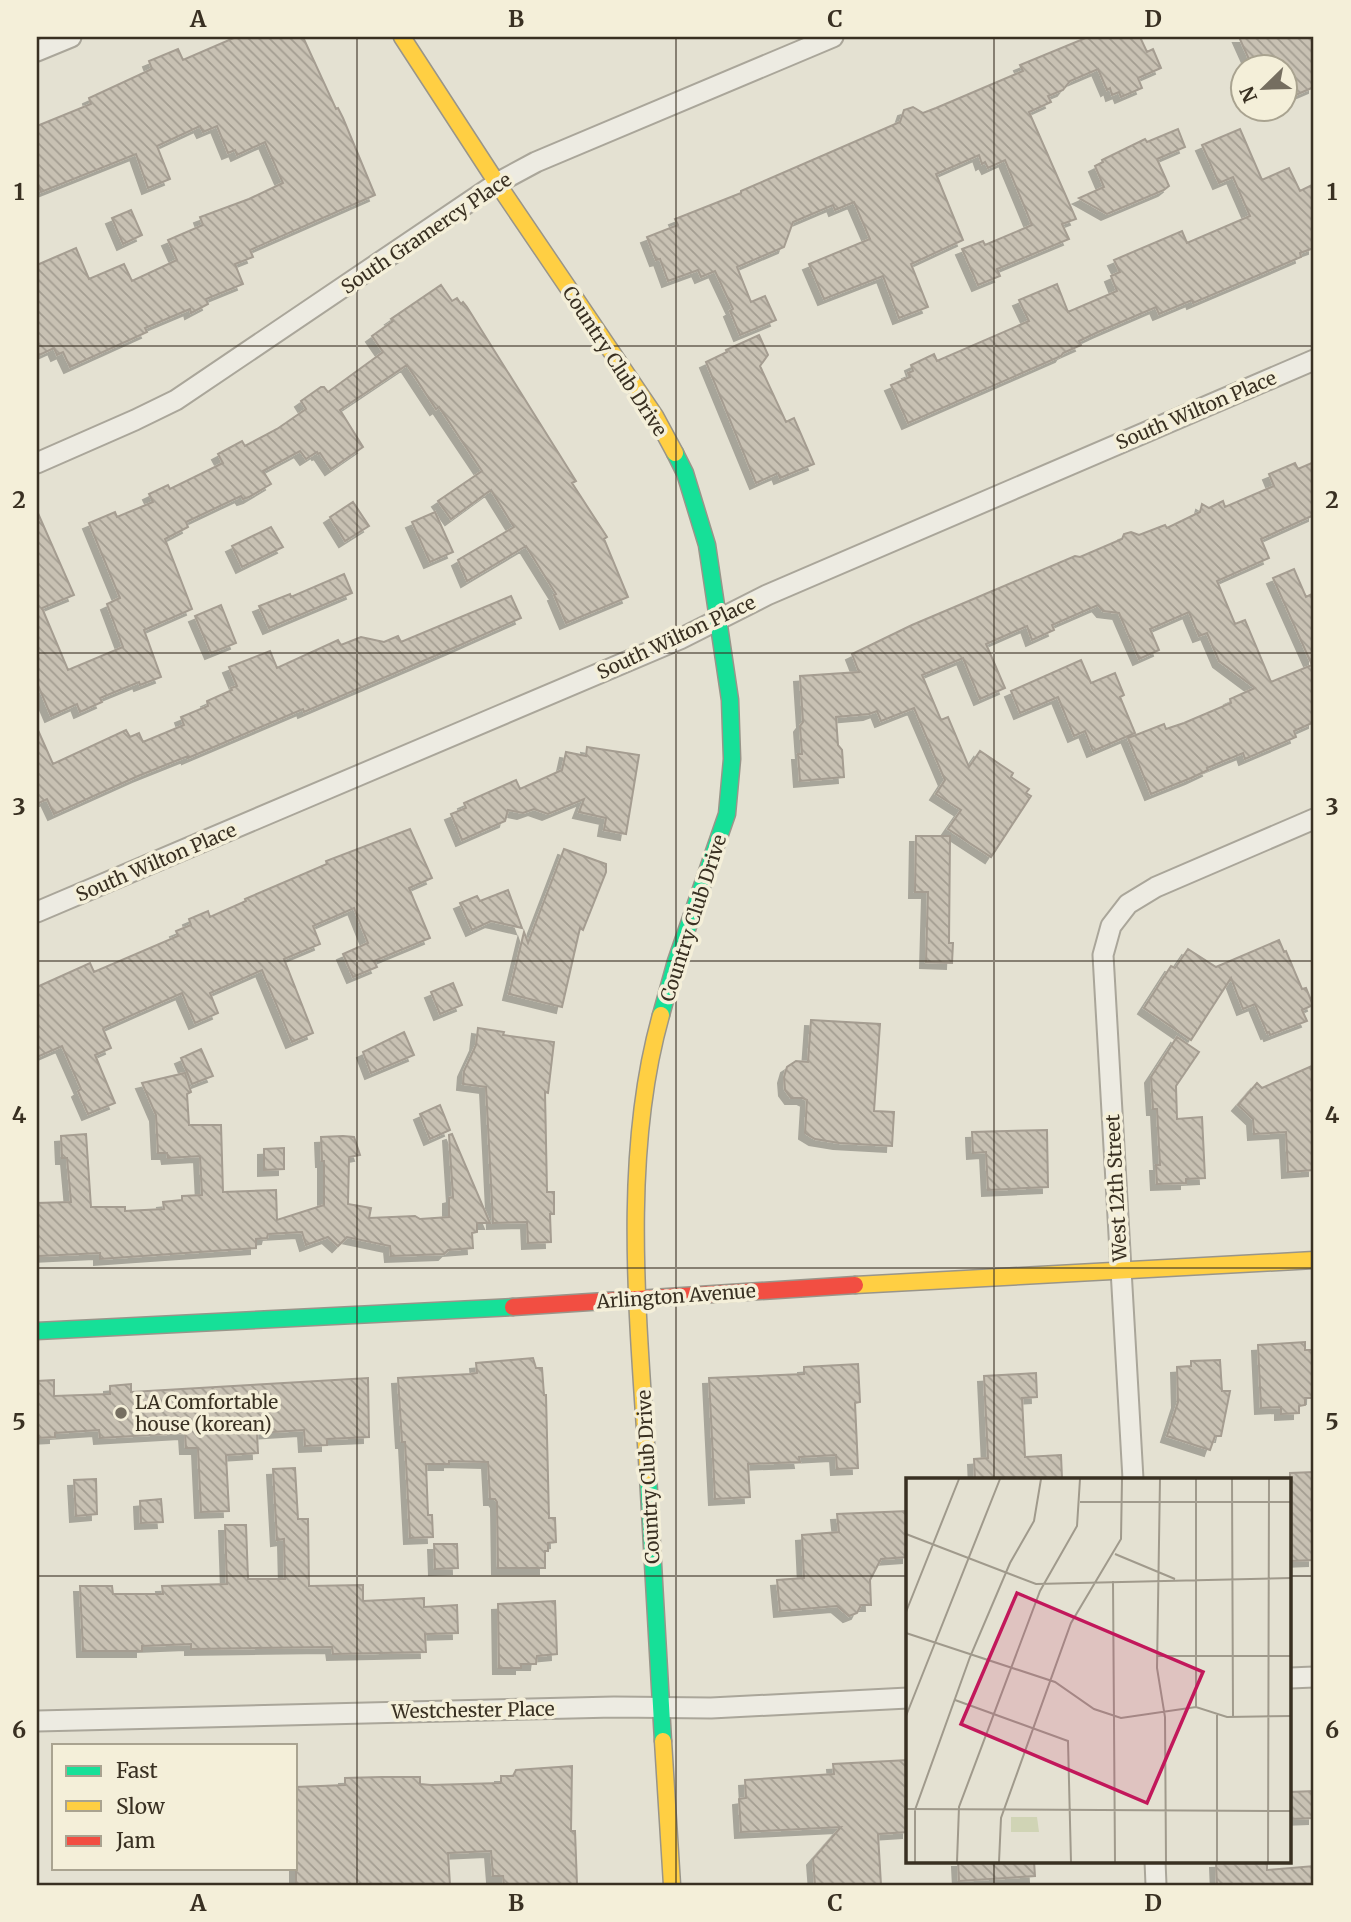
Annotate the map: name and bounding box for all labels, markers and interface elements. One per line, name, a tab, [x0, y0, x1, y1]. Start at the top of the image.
text: A	[189, 4, 207, 33]
text: B	[508, 4, 524, 33]
text: C	[827, 4, 843, 33]
text: D	[1144, 4, 1162, 33]
north arrow	[1228, 52, 1298, 122]
text: N	[1234, 83, 1262, 106]
street label: South Gramercy Place	[336, 167, 516, 299]
text: 1	[14, 177, 25, 206]
text: 1	[1327, 177, 1338, 206]
street label: Country Club Drive	[558, 281, 673, 441]
street label: South Wilton Place	[1112, 365, 1280, 455]
text: 2	[12, 485, 26, 514]
text: 2	[1325, 485, 1339, 514]
street label: South Wilton Place	[593, 590, 759, 684]
text: 3	[12, 792, 26, 821]
text: 3	[1325, 792, 1339, 821]
street label: South Wilton Place	[72, 817, 240, 907]
street label: Country Club Drive	[655, 831, 731, 1005]
text: 4	[12, 1100, 27, 1129]
text: 4	[1325, 1100, 1340, 1129]
street label: West 12th Street	[1100, 1113, 1132, 1263]
street label: Arlington Avenue	[595, 1278, 756, 1314]
street label: Country Club Drive	[631, 1389, 665, 1565]
place label: LA Comfortable house (korean)	[135, 1390, 278, 1436]
marker: LA Comfortable house (korean)	[113, 1405, 129, 1421]
text: 5	[12, 1407, 26, 1436]
text: 5	[1325, 1407, 1339, 1436]
inset map	[906, 1478, 1292, 1862]
street label: Westchester Place	[390, 1697, 555, 1723]
text: 6	[12, 1715, 26, 1744]
text: 6	[1325, 1715, 1339, 1744]
legend	[52, 1744, 298, 1870]
text: Fast	[116, 1757, 158, 1784]
text: Slow	[116, 1793, 165, 1820]
text: Jam	[115, 1827, 155, 1854]
text: A	[189, 1888, 207, 1917]
text: B	[508, 1888, 524, 1917]
text: C	[827, 1888, 843, 1917]
text: D	[1144, 1888, 1162, 1917]

